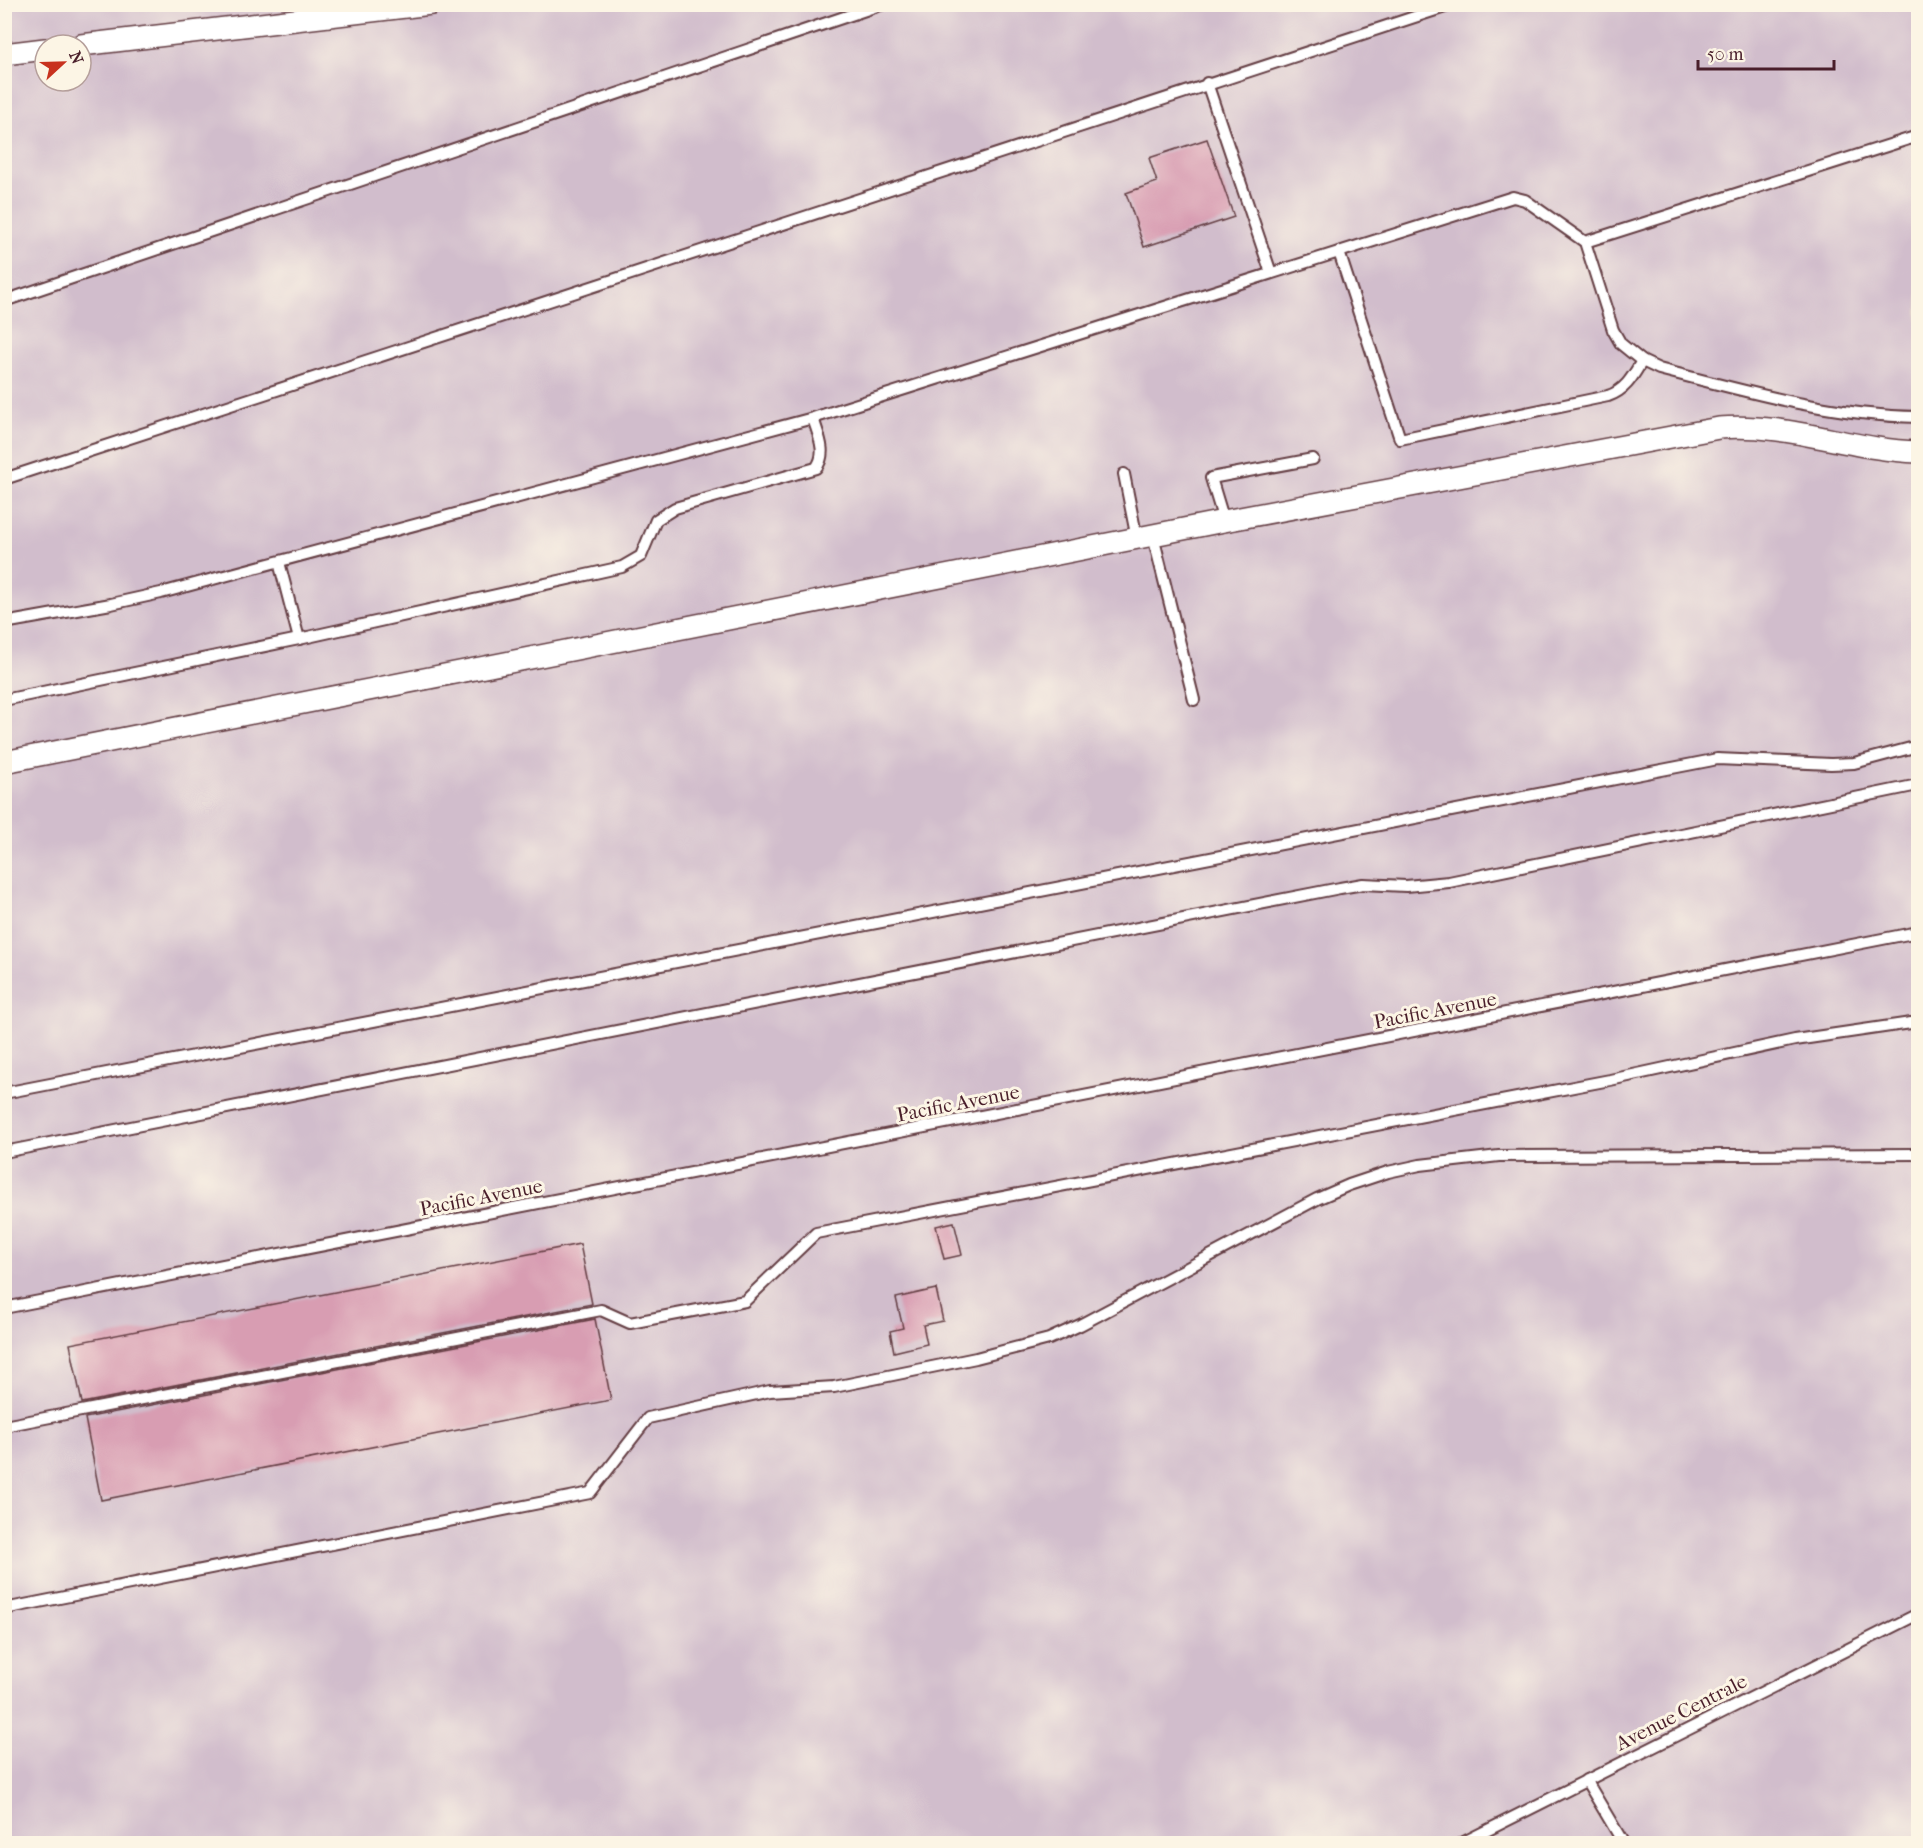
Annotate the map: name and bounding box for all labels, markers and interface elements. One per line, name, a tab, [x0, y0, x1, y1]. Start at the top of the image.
north arrow	[33, 33, 93, 93]
scale bar	[1698, 33, 1834, 71]
text: 50 m	[1707, 44, 1744, 65]
text: N	[65, 48, 88, 68]
street label: Pacific Avenue	[1372, 987, 1499, 1034]
street label: Pacific Avenue	[895, 1080, 1022, 1127]
street label: Pacific Avenue	[418, 1174, 545, 1221]
street label: Avenue Centrale	[1611, 1670, 1751, 1756]

